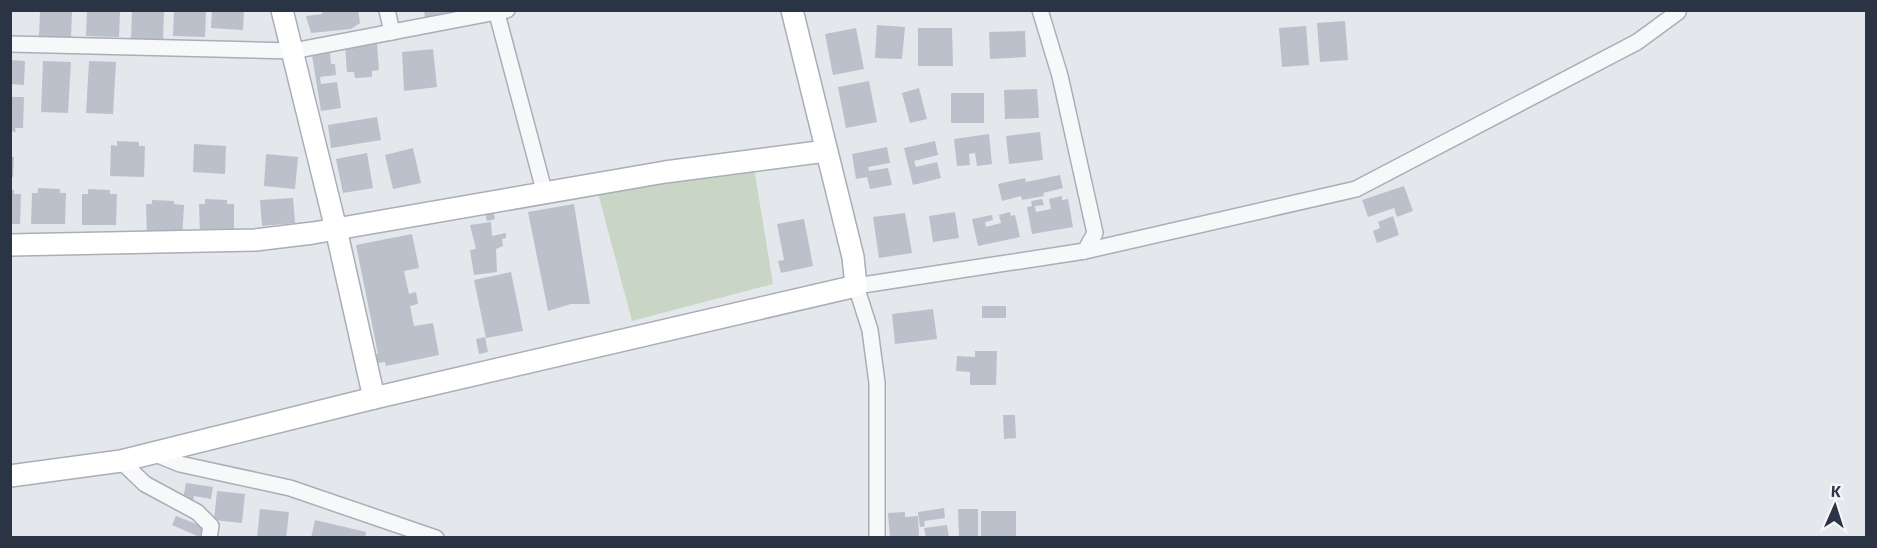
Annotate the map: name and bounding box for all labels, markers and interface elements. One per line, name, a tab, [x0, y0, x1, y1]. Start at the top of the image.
north arrow	[1805, 476, 1865, 536]
text: K	[1830, 481, 1842, 500]

